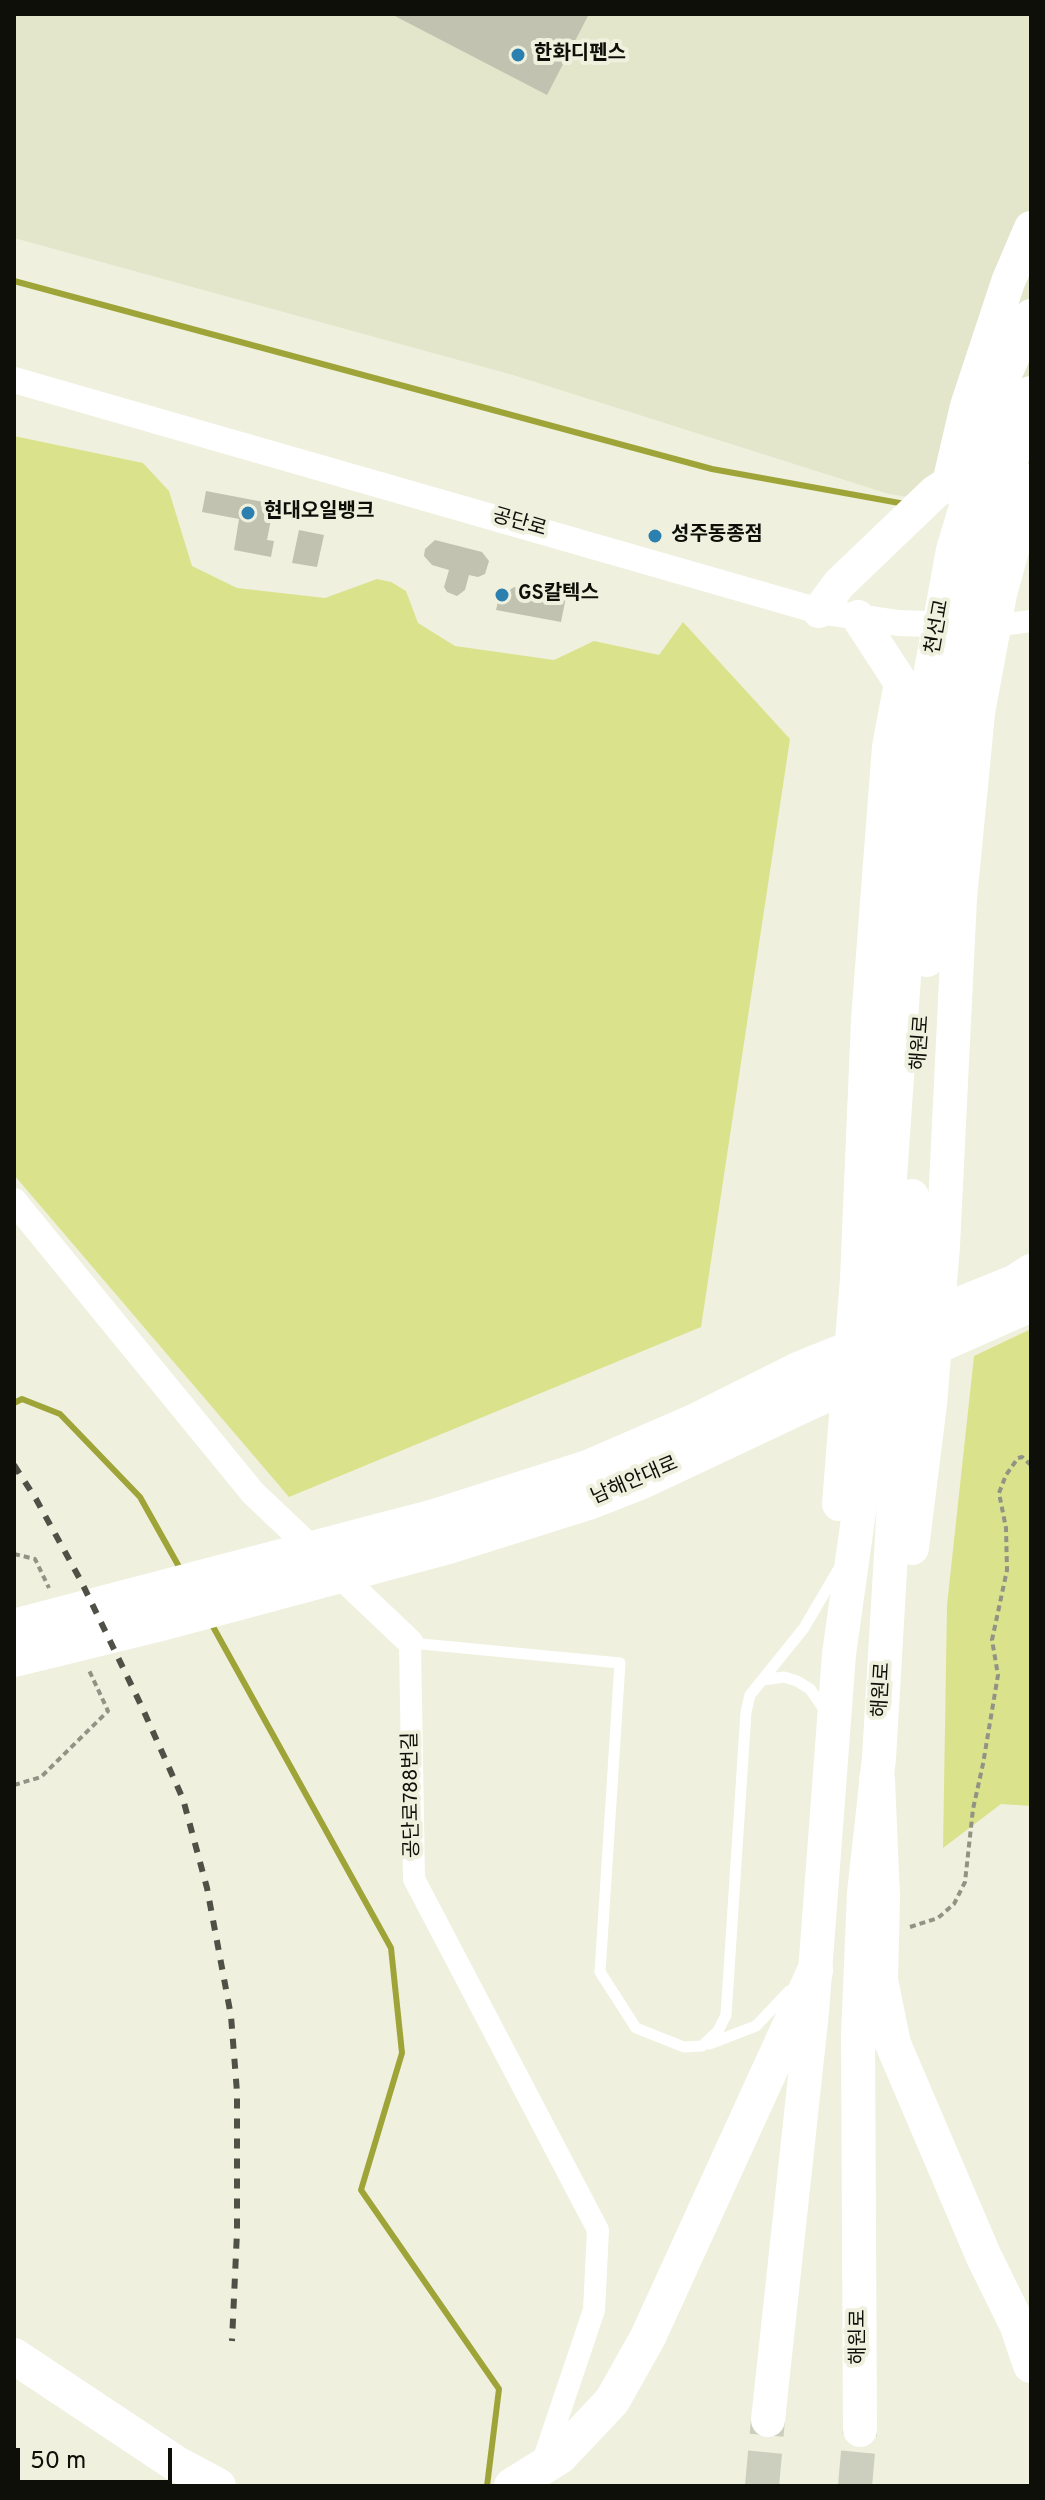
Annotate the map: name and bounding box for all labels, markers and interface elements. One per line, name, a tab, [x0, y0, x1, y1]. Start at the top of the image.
place label: 한화디펜스	[534, 43, 626, 67]
marker: 한화디펜스	[509, 46, 527, 64]
place label: 현대오일뱅크	[264, 501, 374, 525]
marker: 현대오일뱅크	[239, 504, 257, 522]
street label: 공단로	[489, 505, 549, 543]
place label: 성주동종점	[671, 524, 763, 548]
marker: 성주동종점	[646, 527, 664, 545]
place label: GS칼텍스	[518, 583, 599, 607]
marker: GS칼텍스	[493, 586, 511, 604]
street label: 천선교	[922, 598, 956, 656]
street label: 해원로	[908, 1015, 936, 1071]
street label: 남해안대로	[588, 1453, 682, 1511]
street label: 해원로	[870, 1662, 896, 1718]
street label: 공단로788번길	[400, 1732, 426, 1858]
street label: 해원로	[848, 2309, 872, 2365]
scale bar	[20, 2432, 176, 2482]
text: 50 m	[30, 2447, 86, 2477]

